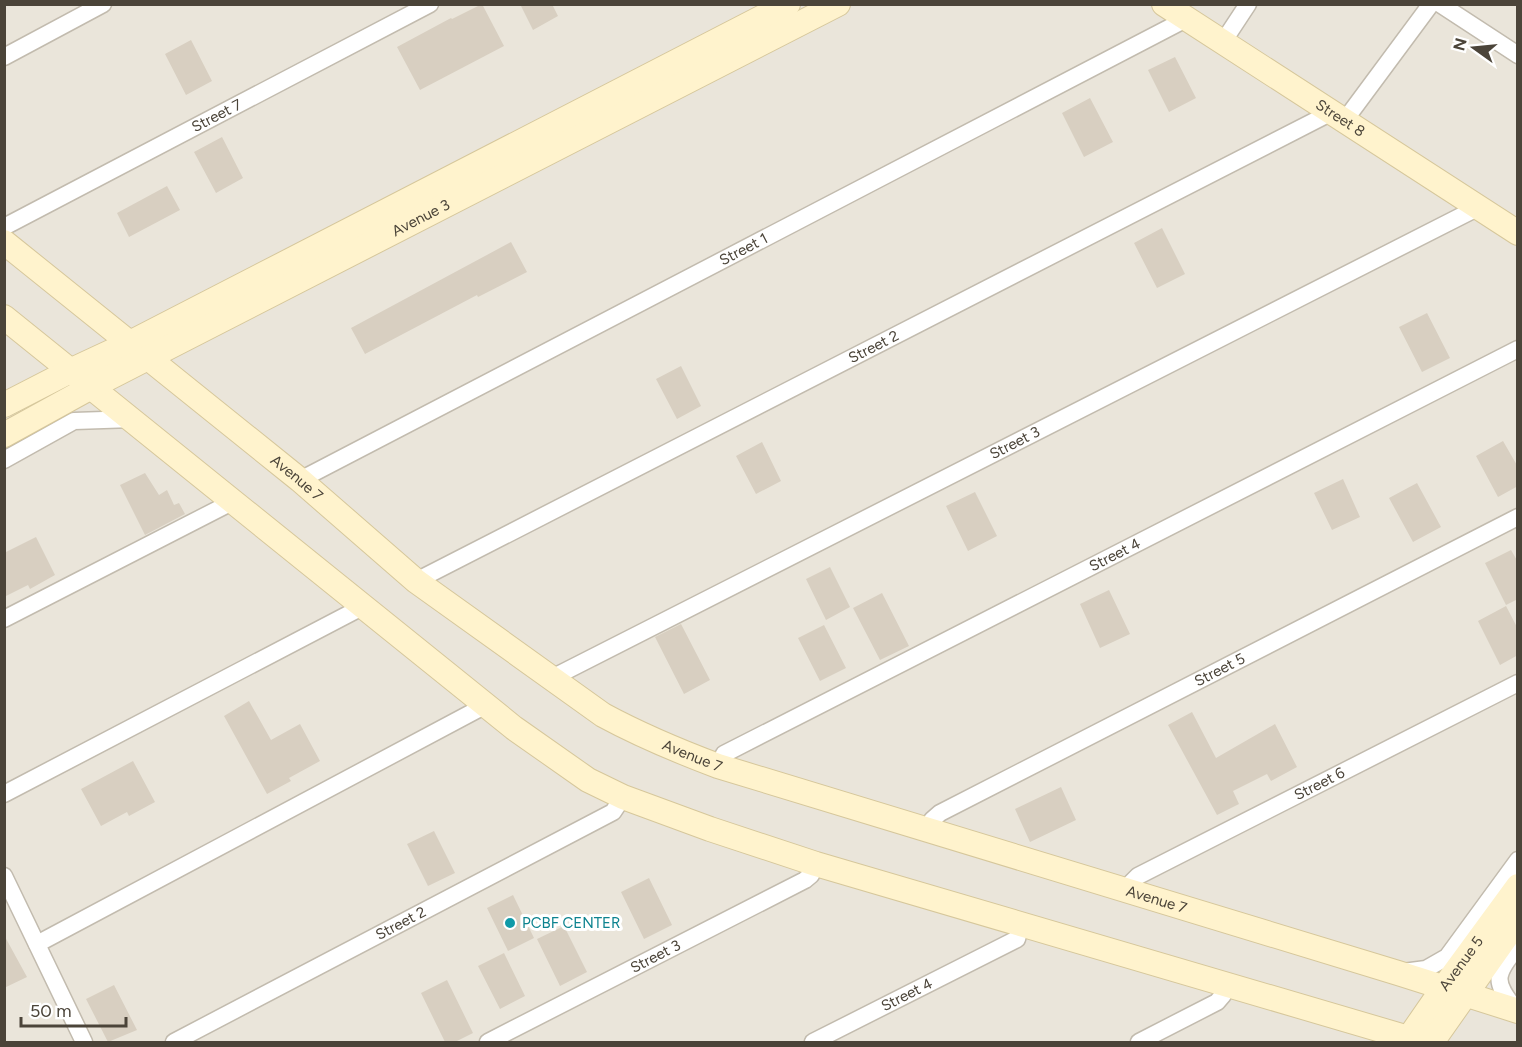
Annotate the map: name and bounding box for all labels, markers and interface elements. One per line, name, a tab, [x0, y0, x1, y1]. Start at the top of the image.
north arrow	[1444, 18, 1504, 78]
text: N	[1449, 36, 1471, 53]
street label: Street 7	[189, 95, 245, 136]
street label: Street 8	[1312, 96, 1368, 141]
street label: Avenue 3	[389, 196, 453, 240]
street label: Street 1	[716, 229, 771, 269]
street label: Street 2	[845, 326, 902, 367]
street label: Street 3	[987, 423, 1043, 463]
street label: Avenue 7	[267, 451, 327, 505]
street label: Street 4	[1086, 534, 1143, 575]
street label: Street 5	[1191, 649, 1248, 690]
street label: Avenue 7	[660, 736, 725, 776]
street label: Street 6	[1291, 763, 1348, 804]
street label: Avenue 7	[1124, 882, 1189, 917]
street label: Street 2	[373, 903, 429, 944]
place label: PCBF CENTER	[522, 914, 620, 932]
marker: PCBF CENTER	[503, 916, 517, 930]
street label: Avenue 5	[1435, 933, 1487, 994]
street label: Street 3	[627, 936, 684, 977]
street label: Street 4	[878, 974, 935, 1015]
scale bar	[21, 990, 126, 1028]
text: 50 m	[30, 1000, 72, 1022]

